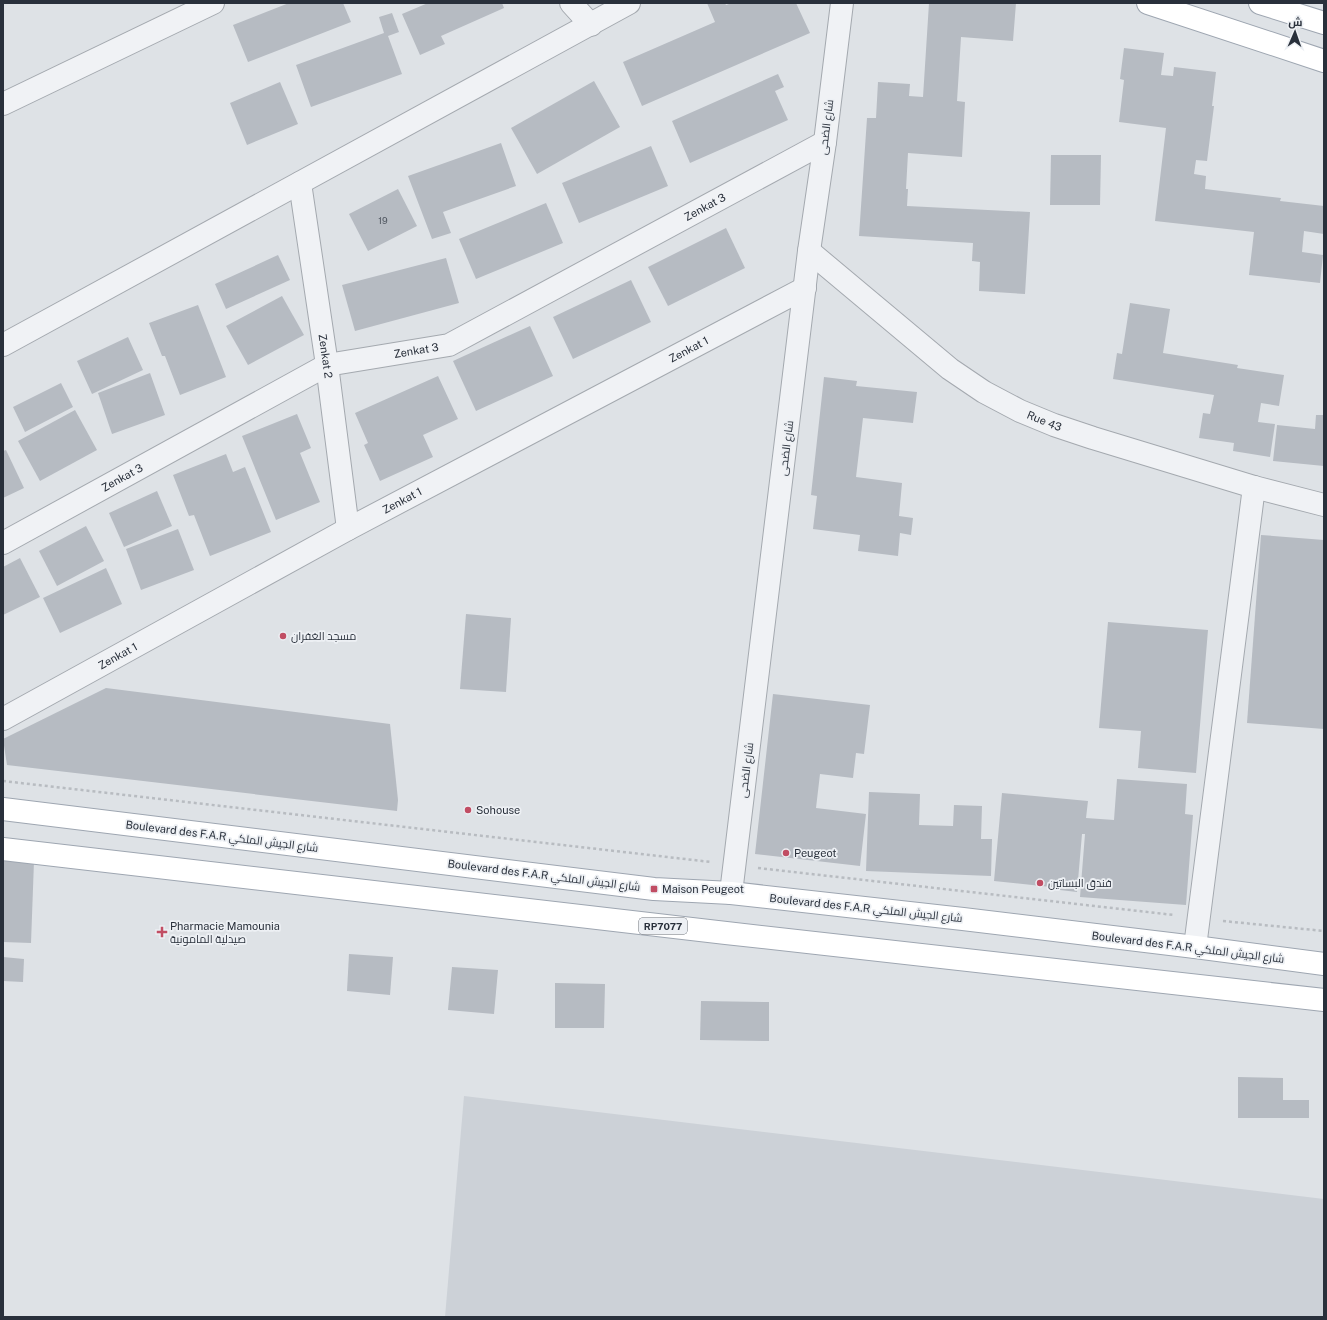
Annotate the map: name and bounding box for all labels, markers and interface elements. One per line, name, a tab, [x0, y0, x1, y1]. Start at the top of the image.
north arrow	[1275, 12, 1315, 52]
text: ش	[1288, 16, 1303, 29]
street label: شارع الضحى	[817, 99, 837, 156]
street label: Zenkat 3	[682, 191, 728, 223]
house number: 19	[378, 215, 388, 226]
street label: Zenkat 2	[316, 333, 335, 380]
street label: Zenkat 1	[667, 334, 710, 365]
street label: Zenkat 3	[393, 341, 439, 360]
street label: Rue 43	[1025, 409, 1063, 433]
street label: شارع الضحى	[777, 420, 797, 477]
street label: Zenkat 3	[99, 461, 145, 494]
street label: Zenkat 1	[380, 485, 424, 516]
place label: مسجد الغفران	[291, 630, 356, 643]
marker: مسجد الغفران	[278, 631, 288, 641]
street label: Zenkat 1	[96, 640, 139, 671]
street label: شارع الضحى	[737, 742, 757, 799]
place label: Sohouse	[476, 804, 520, 816]
marker: Sohouse	[463, 805, 473, 815]
street label: Boulevard des F.A.R شارع الجيش الملكي	[125, 818, 319, 857]
place label: Peugeot	[794, 847, 837, 859]
marker: Peugeot	[781, 848, 791, 858]
street label: Boulevard des F.A.R شارع الجيش الملكي	[447, 857, 641, 896]
place label: فندق البساتين	[1048, 877, 1112, 890]
marker: فندق البساتين	[1035, 878, 1045, 888]
place label: Maison Peugeot	[662, 883, 744, 895]
marker: Maison Peugeot	[649, 884, 659, 894]
street label: Boulevard des F.A.R شارع الجيش الملكي	[768, 892, 963, 927]
road number: RP7077	[639, 918, 687, 934]
place label: Pharmacie Mamounia صيدلية المامونية	[170, 920, 280, 946]
marker: Pharmacie Mamounia صيدلية المامونية	[157, 927, 167, 937]
street label: Boulevard des F.A.R شارع الجيش الملكي	[1091, 929, 1285, 968]

